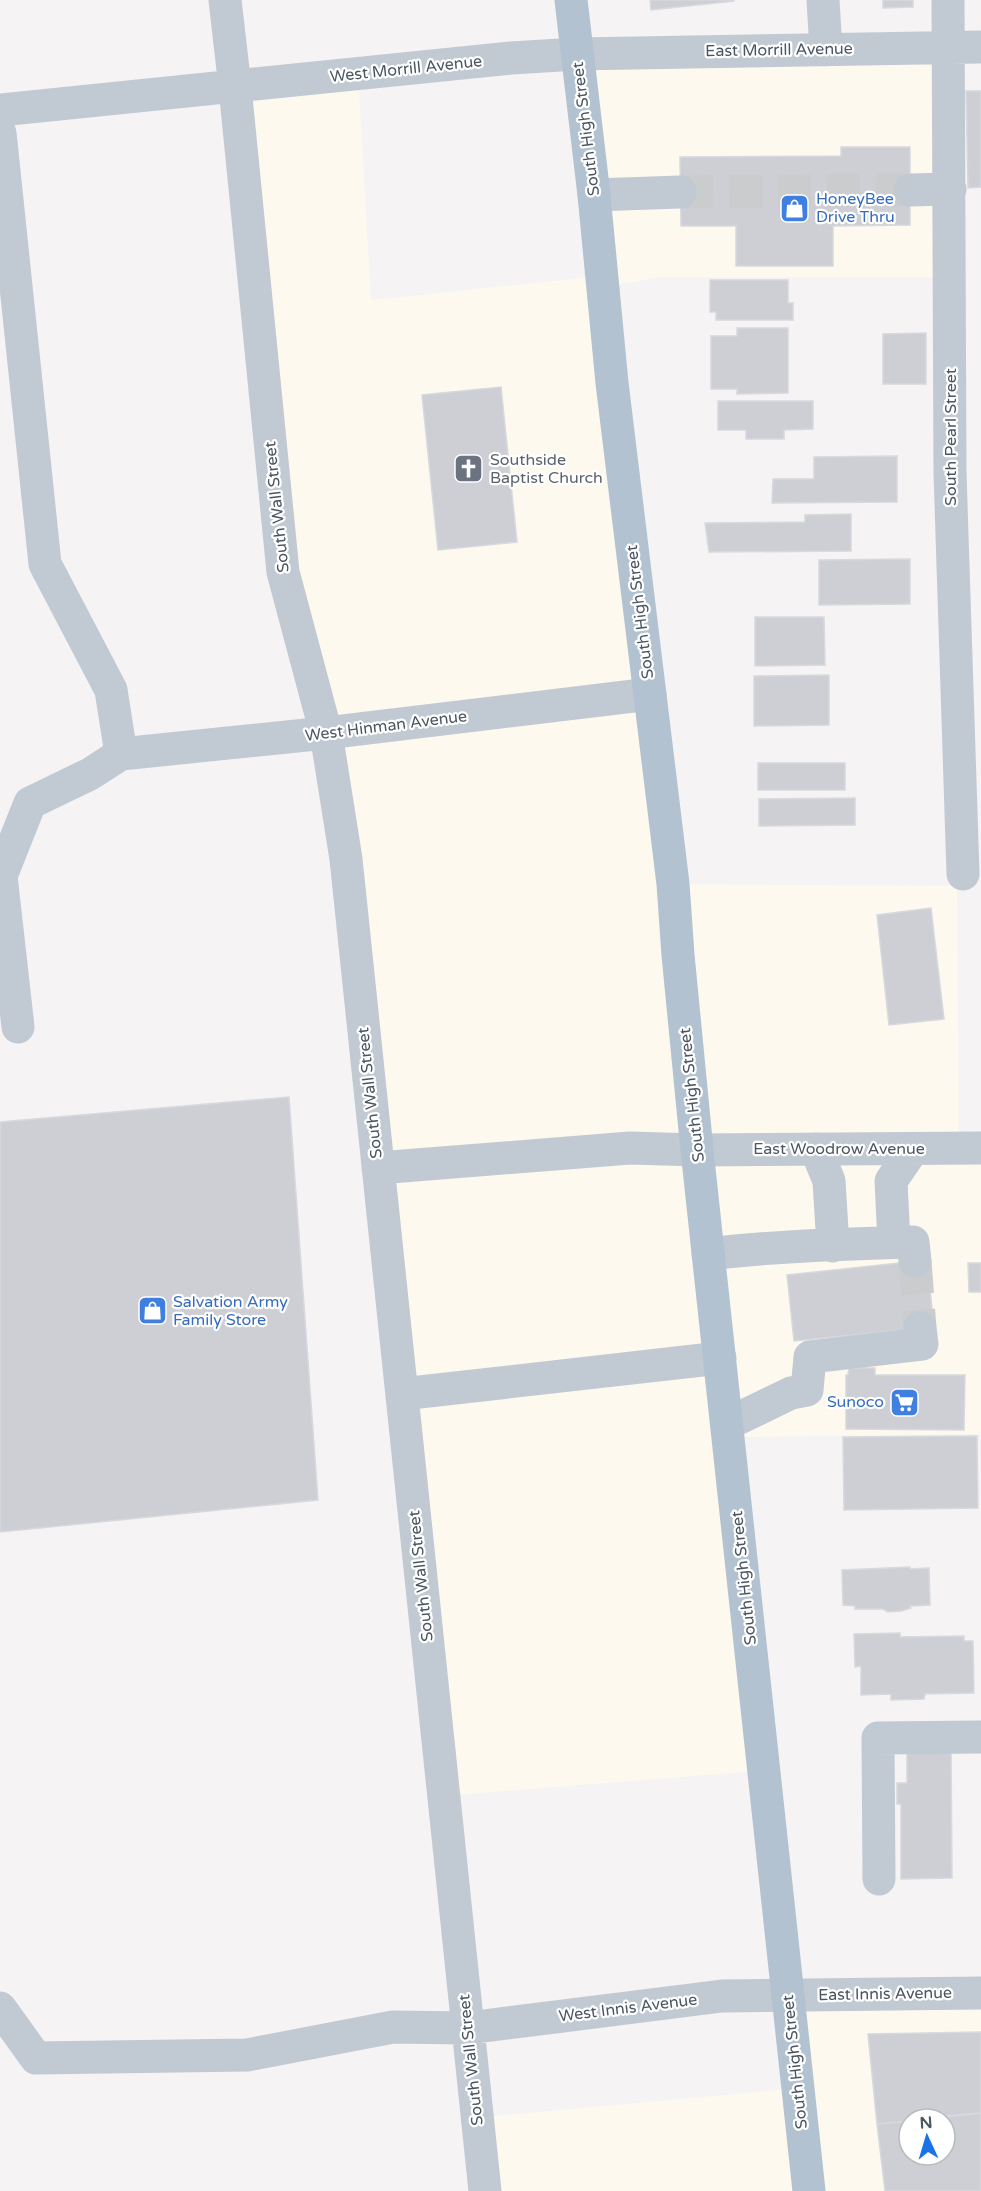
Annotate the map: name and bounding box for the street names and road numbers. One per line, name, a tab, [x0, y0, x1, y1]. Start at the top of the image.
street label: East Morrill Avenue	[705, 39, 853, 61]
street label: West Morrill Avenue	[329, 51, 483, 87]
street label: South High Street	[568, 61, 604, 197]
street label: South Pearl Street	[941, 368, 961, 506]
street label: South Wall Street	[260, 440, 294, 574]
street label: South High Street	[622, 544, 658, 680]
street label: West Hinman Avenue	[304, 706, 468, 746]
street label: South Wall Street	[353, 1026, 387, 1160]
street label: South High Street	[675, 1027, 709, 1163]
street label: East Woodrow Avenue	[753, 1139, 925, 1159]
street label: South Wall Street	[404, 1509, 438, 1643]
street label: South High Street	[727, 1510, 761, 1646]
street label: East Innis Avenue	[818, 1983, 952, 2005]
street label: West Innis Avenue	[558, 1990, 698, 2026]
street label: South Wall Street	[454, 1993, 488, 2127]
street label: South High Street	[778, 1994, 812, 2130]

